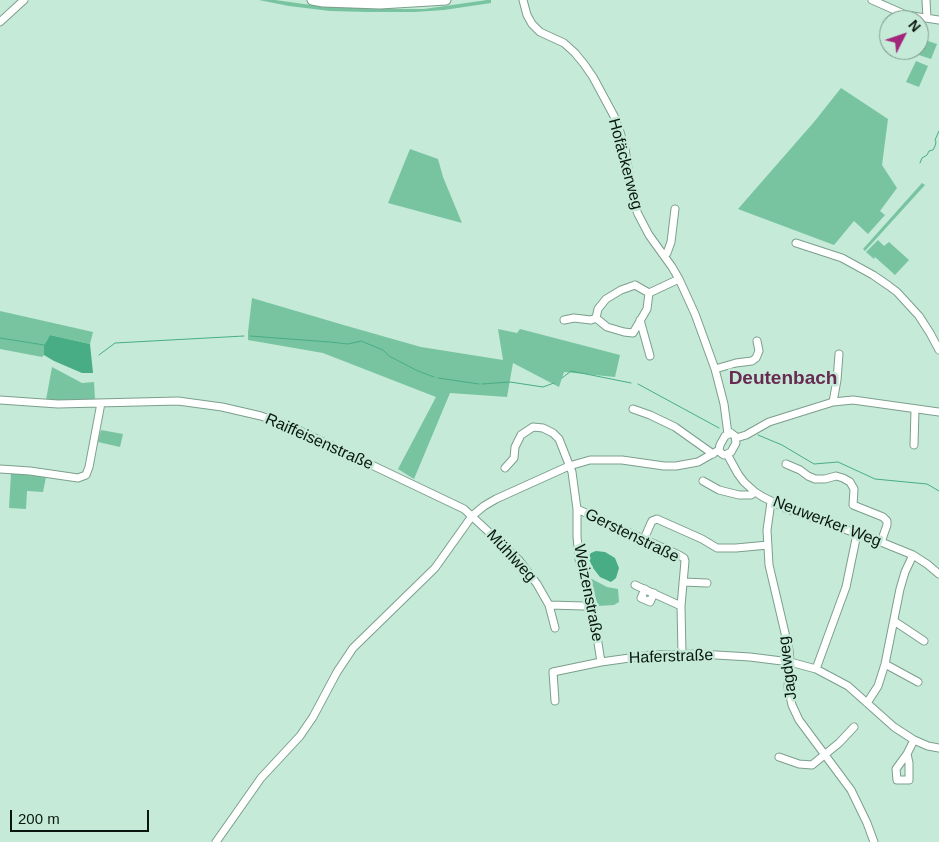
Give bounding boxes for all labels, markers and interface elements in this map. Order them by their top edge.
north arrow [879,10,929,60]
text: N [905,17,924,35]
street label: Hofäckerweg [604,116,646,212]
district label: Deutenbach [729,368,837,390]
street label: Raiffeisenstraße [262,410,376,474]
street label: Neuwerker Weg [770,493,884,551]
street label: Gerstenstraße [582,505,682,567]
street label: Mühlweg [482,526,540,586]
street label: Weizenstraße [569,543,607,643]
street label: Jagdweg [775,635,801,701]
street label: Haferstraße [628,646,714,668]
scale bar [12,800,151,832]
text: 200 m [18,810,60,827]

